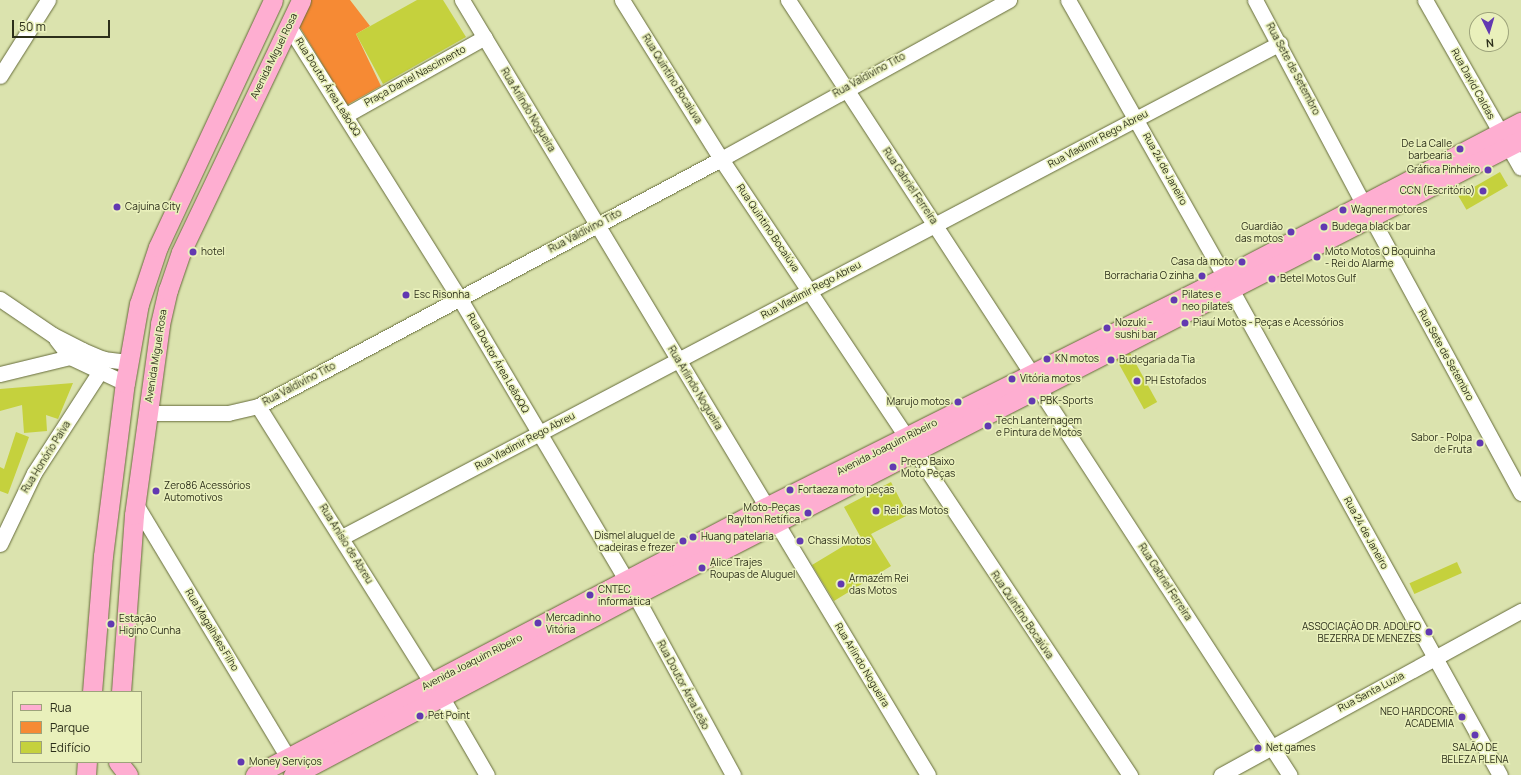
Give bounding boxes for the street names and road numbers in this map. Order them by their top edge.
street label: Avenida Miguel Rosa [248,11,300,101]
street label: Rua Sete de Setembro [1264,21,1322,117]
street label: Rua Quintino Bocaiuva [640,32,704,126]
street label: Rua Doutor Área LeãoQQ [293,36,363,138]
street label: Praça Daniel Nascimento [362,43,468,109]
street label: Rua David Caldas [1449,47,1497,121]
street label: Rua Valdivino Tito [831,50,907,100]
street label: Rua Arlindo Nogueira [498,66,558,154]
street label: Rua Vladimir Rego Abreu [1046,107,1150,171]
street label: Rua 24 de Janeiro [1140,131,1190,207]
street label: Rua Gabriel Ferreira [880,146,940,226]
street label: Rua Quintino Bocaiúva [734,182,802,274]
street label: Rua Valdivino Tito [547,207,623,255]
street label: Rua Vladimir Rego Abreu [759,258,863,322]
street label: Rua Sete de Setembro [1416,307,1476,403]
street label: Avenida Miguel Rosa [143,309,169,403]
street label: Rua Doutor Área LeãoQQ [464,311,532,415]
street label: Rua Arlindo Nogueira [665,344,725,432]
street label: Rua Valdivino Tito [261,360,337,408]
street label: Rua Vladimir Rego Abreu [473,409,577,473]
street label: Avenida Joaquim Ribeiro [835,416,939,478]
street label: Rua Honório Paiva [19,419,73,495]
street label: Rua 24 de Janeiro [1341,495,1391,571]
street label: Rua Anísio de Abreu [317,502,375,586]
street label: Rua Gabriel Ferreira [1136,541,1194,623]
street label: Rua Quintino Bocaiúva [988,569,1056,661]
street label: Rua Magalhães Filho [183,587,241,673]
street label: Rua Arlindo Nogueira [832,621,892,709]
street label: Avenida Joaquim Ribeiro [420,631,524,693]
street label: Rua Doutor Área Leão [654,638,712,732]
street label: Rua Santa Luzia [1336,670,1406,714]

